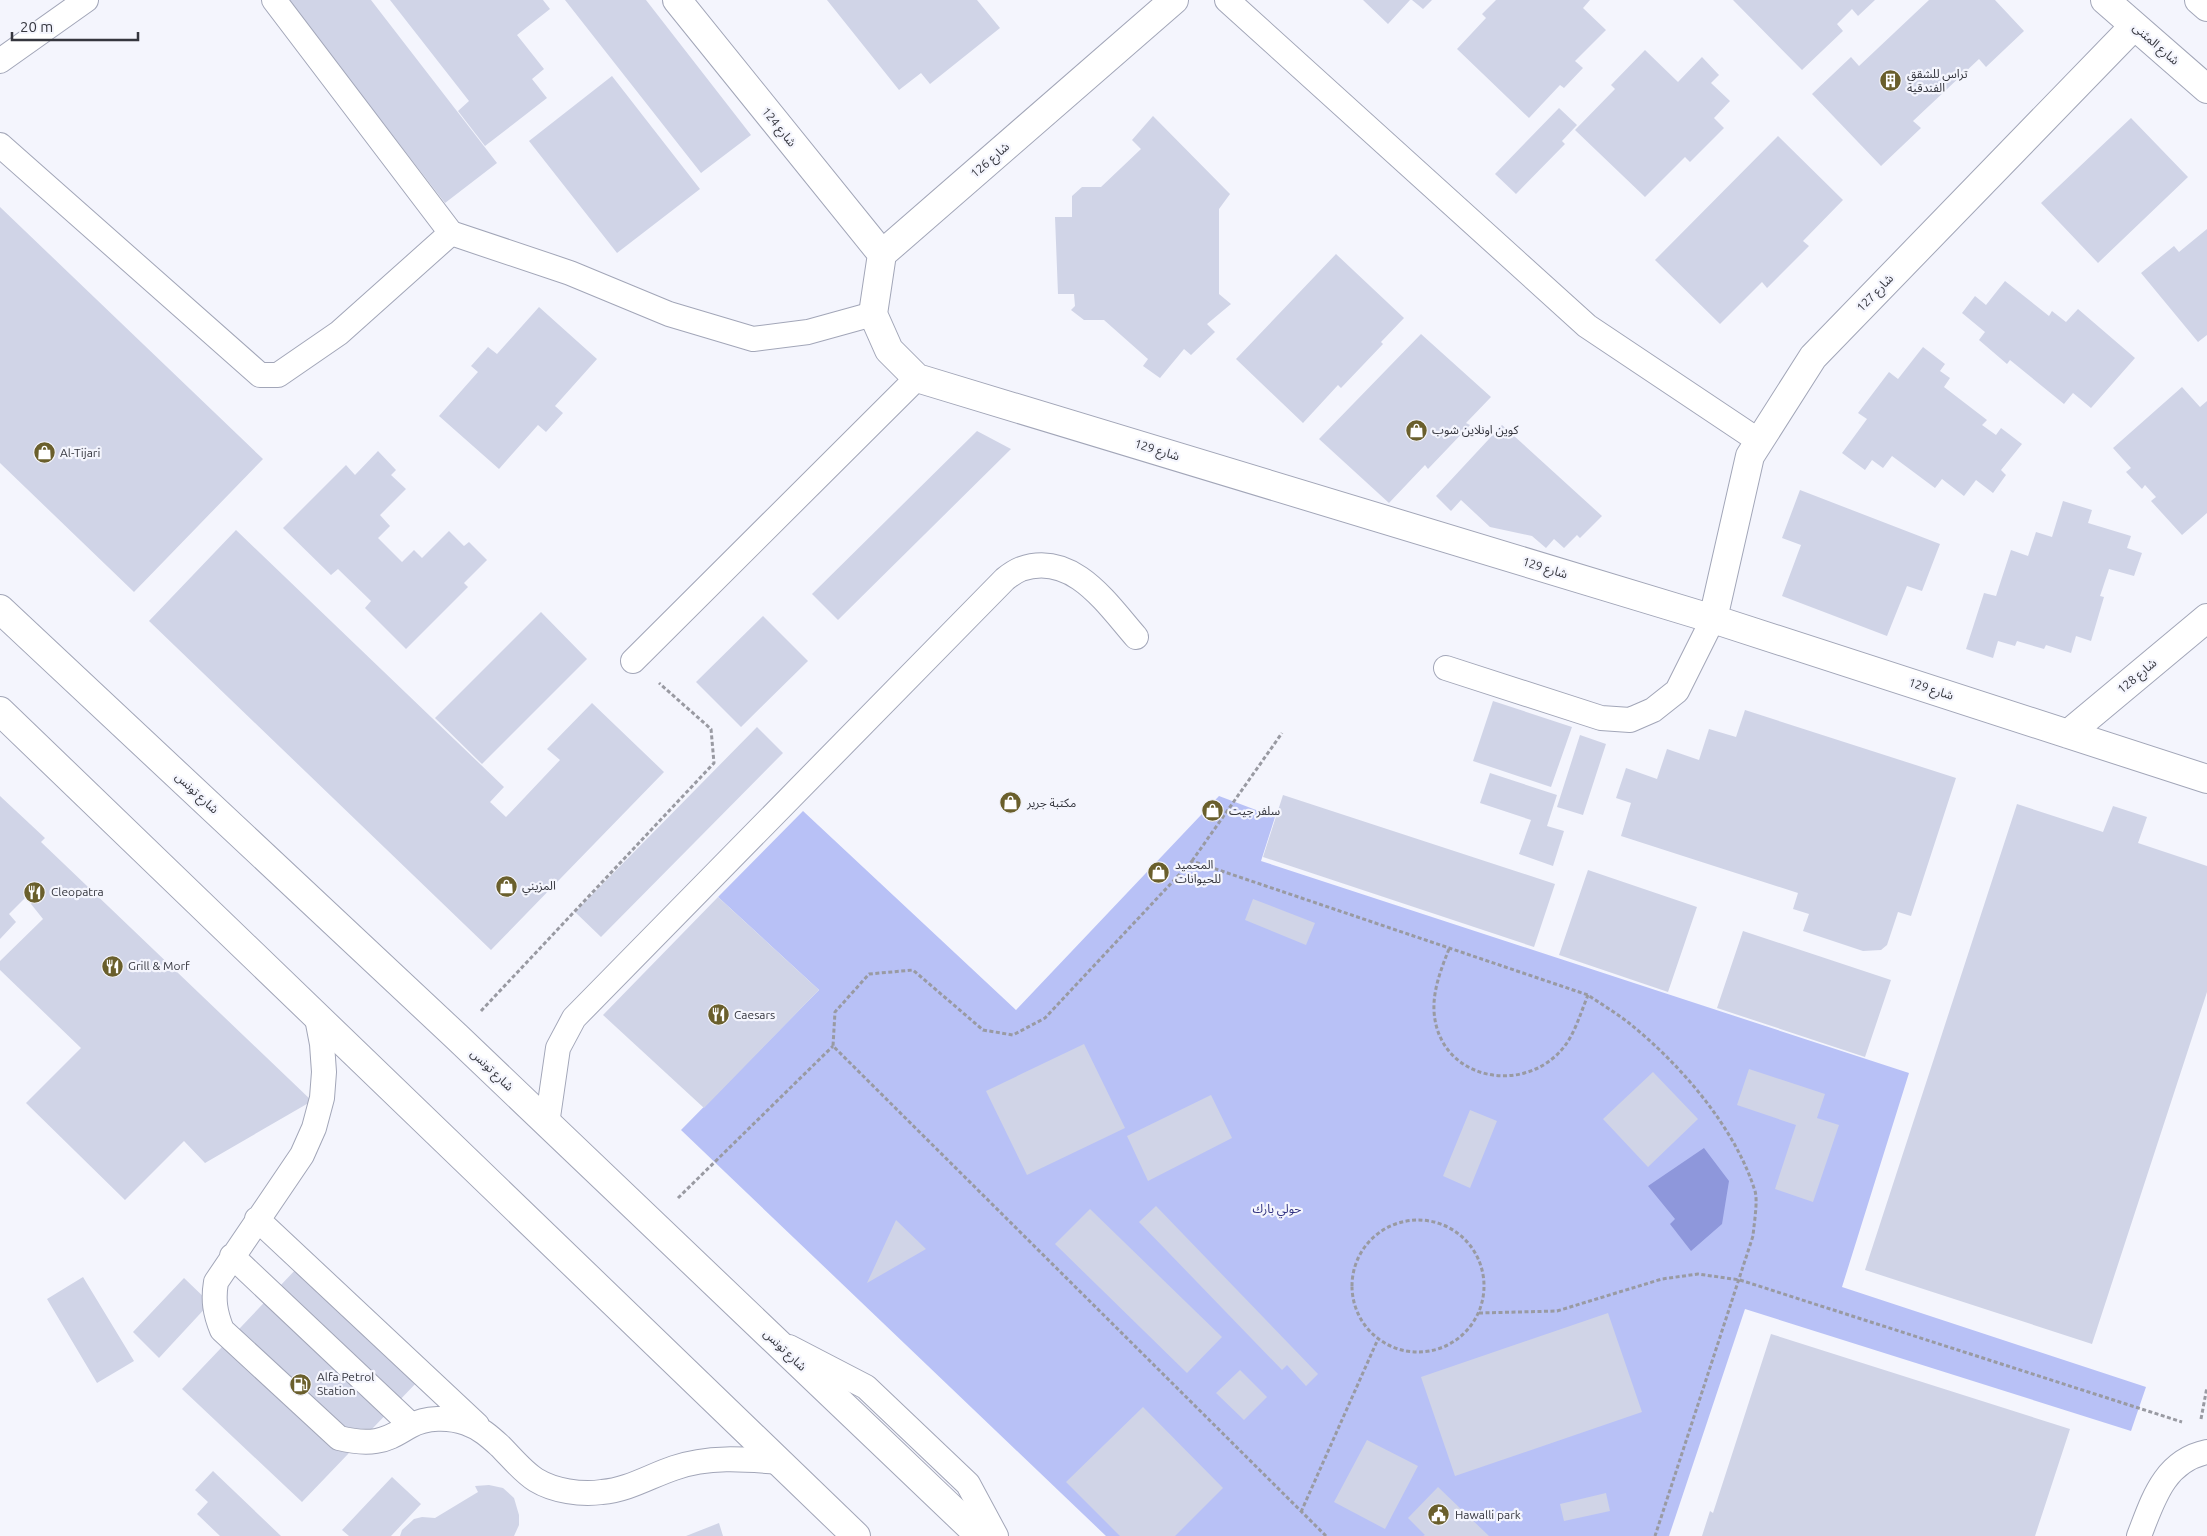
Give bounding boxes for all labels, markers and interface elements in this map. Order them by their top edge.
scale bar [12,10,139,42]
text: 20 m [20,18,53,35]
street label: شارع المثنى [2129,20,2182,69]
place label: تراس للشقق الفندقية [1907,67,1968,95]
building icon: تراس للشقق الفندقية [1879,69,1903,93]
street label: شارع 124 [757,105,799,151]
street label: شارع 126 [968,139,1013,182]
street label: شارع 127 [1854,271,1898,316]
shop icon: كوين اونلاين شوب [1404,418,1428,442]
place label: كوين اونلاين شوب [1432,423,1519,437]
street label: شارع 129 [1132,437,1181,465]
shop icon: Al-Tijari [32,441,56,465]
place label: Al-Tijari [60,446,100,459]
street label: شارع 129 [1520,555,1569,583]
street label: شارع 128 [2115,656,2161,698]
street label: شارع 129 [1906,675,1955,705]
street label: شارع تونس [171,770,221,818]
shop icon: مكتبة جرير [999,791,1023,815]
place label: مكتبة جرير [1026,796,1076,810]
shop icon: سلفر جيت [1201,799,1225,823]
place label: سلفر جيت [1229,804,1280,818]
place label: المحميد للحيوانات [1175,858,1221,886]
shop icon: المحميد للحيوانات [1147,860,1171,884]
shop icon: المزيني [494,874,518,898]
place label: المزيني [522,879,556,896]
restaurant icon: Cleopatra [23,880,47,904]
place label: Cleopatra [51,885,104,898]
restaurant icon: Grill & Morf [100,954,124,978]
place label: Grill & Morf [128,959,190,972]
restaurant icon: Caesars [706,1003,730,1027]
place label: Caesars [734,1008,775,1021]
street label: شارع تونس [466,1046,516,1095]
park label: حولي بارك [1253,1202,1301,1219]
street label: شارع تونس [759,1326,809,1375]
place label: Alfa Petrol Station [317,1370,374,1397]
fuel station icon: Alfa Petrol Station [289,1372,313,1396]
public building icon: Hawalli park [1427,1503,1451,1527]
place label: Hawalli park [1455,1508,1521,1521]

